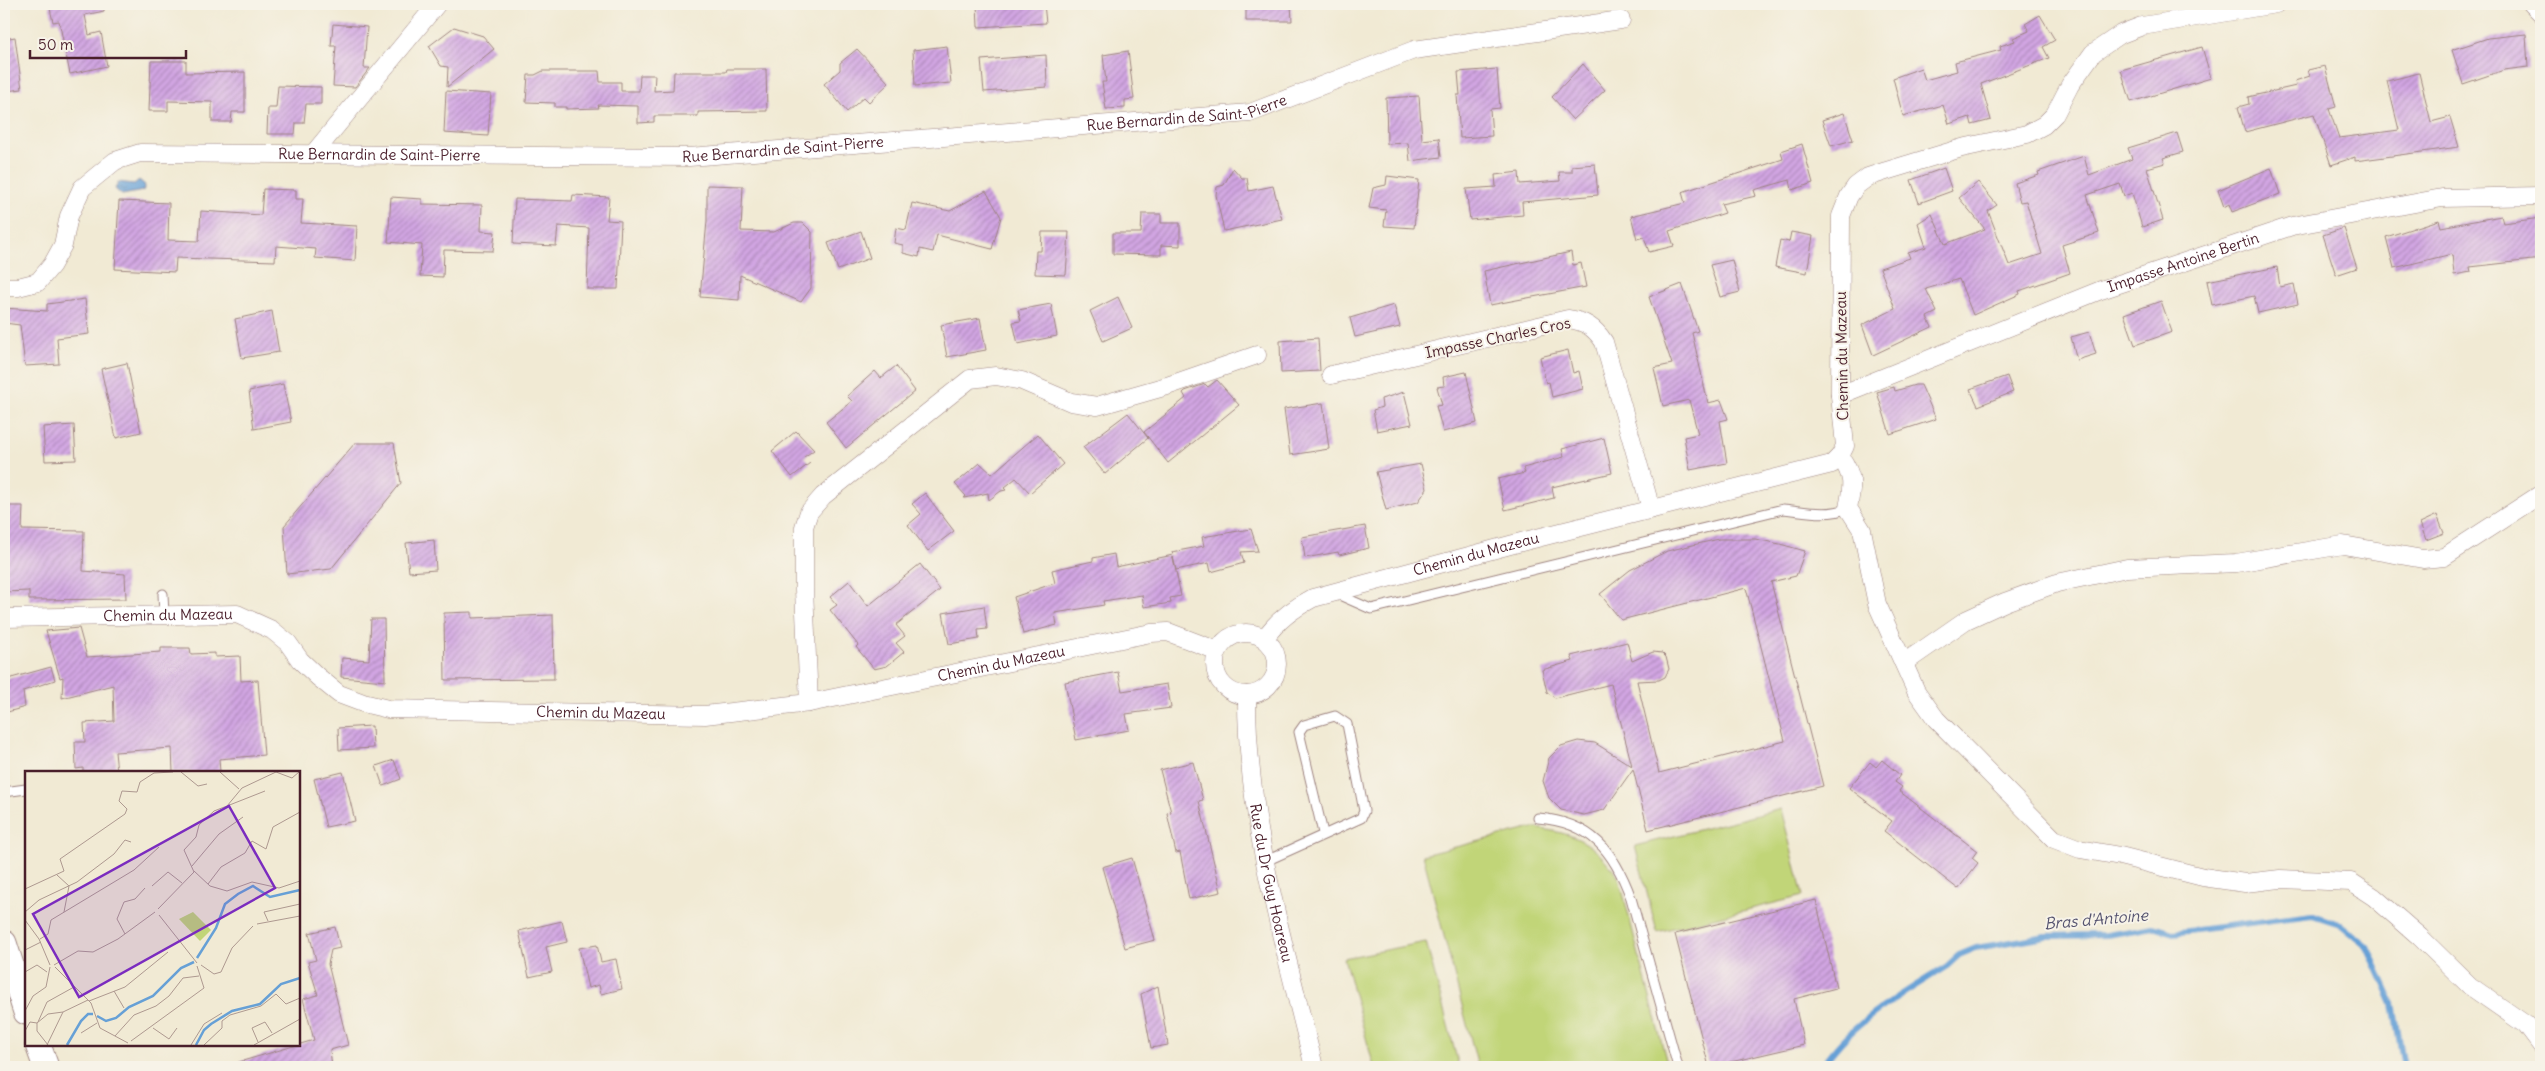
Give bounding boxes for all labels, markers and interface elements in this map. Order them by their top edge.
scale bar [30,28,186,60]
text: 50 m [38,35,73,54]
street label: Rue Bernardin de Saint-Pierre [1086,90,1289,135]
street label: Rue Bernardin de Saint-Pierre [682,132,884,166]
street label: Rue Bernardin de Saint-Pierre [278,144,480,164]
street label: Impasse Antoine Bertin [2105,228,2262,296]
street label: Chemin du Mazeau [1831,291,1852,421]
street label: Impasse Charles Cros [1423,313,1572,362]
street label: Chemin du Mazeau [1411,528,1541,580]
street label: Chemin du Mazeau [103,604,233,625]
street label: Chemin du Mazeau [936,641,1067,685]
street label: Chemin du Mazeau [536,702,666,723]
inset map [25,771,300,1046]
street label: Rue du Dr Guy Hoareau [1246,802,1298,964]
water label: Bras d'Antoine [2043,904,2150,934]

